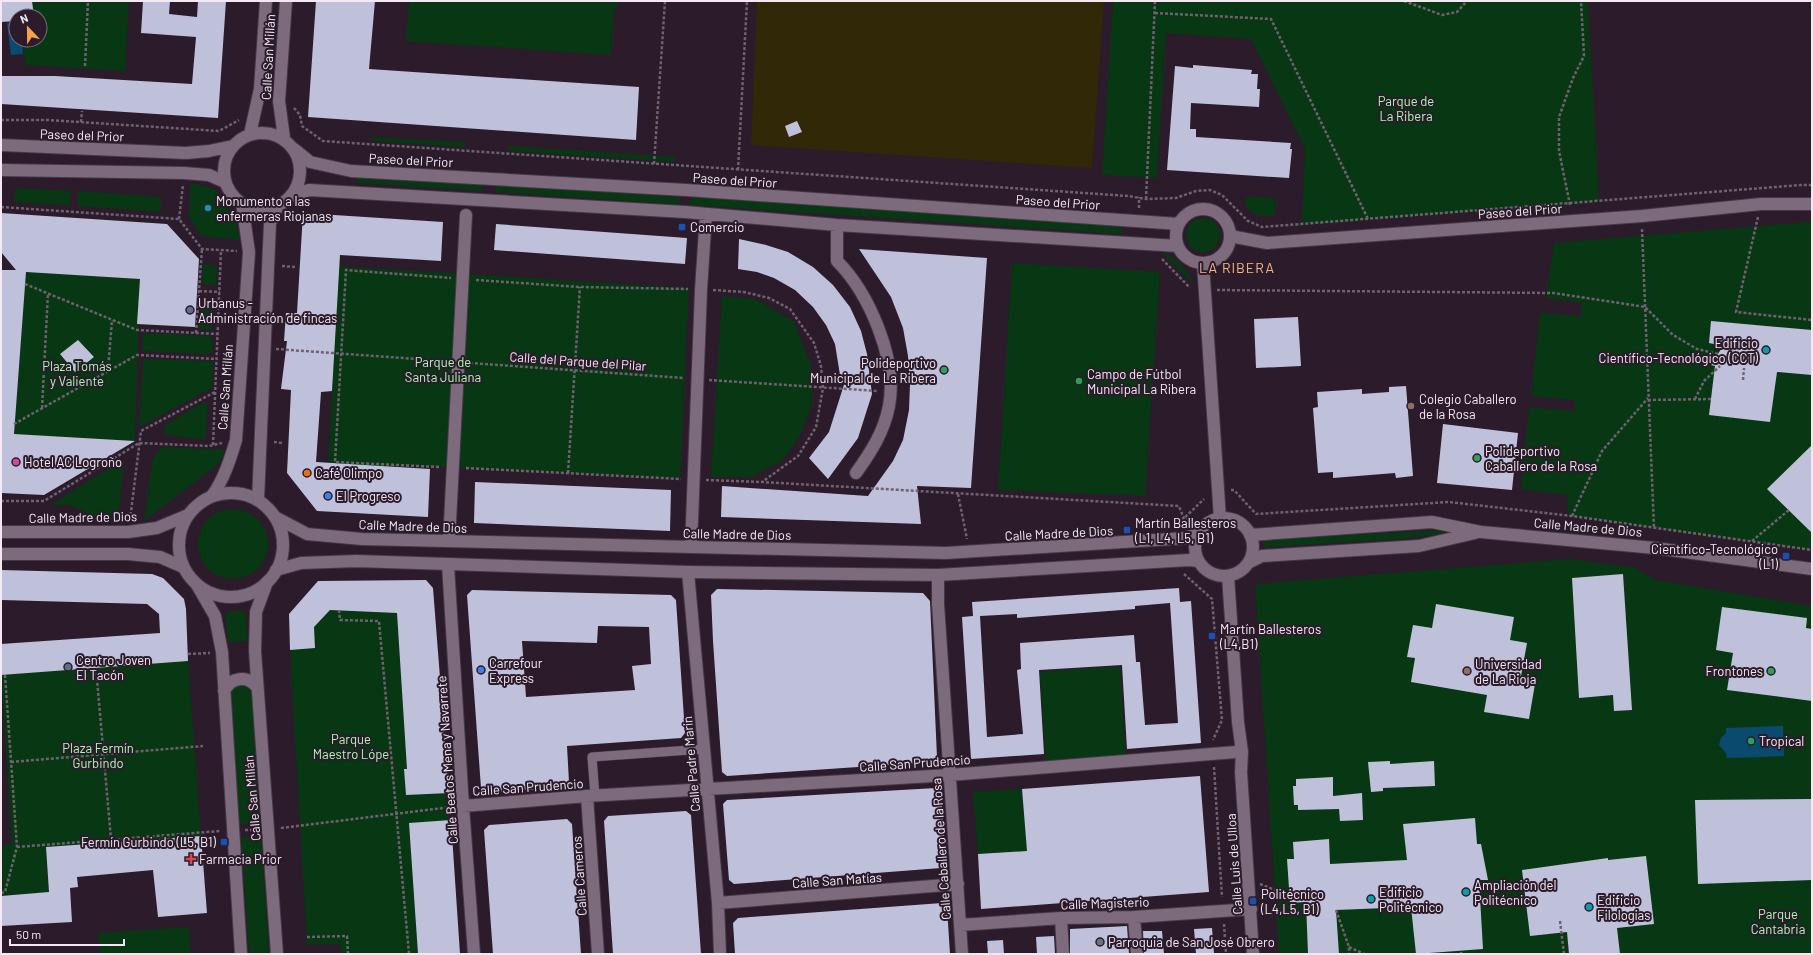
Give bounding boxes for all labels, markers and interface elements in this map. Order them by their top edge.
north arrow [8,8,48,48]
text: N [18,11,30,26]
street label: Calle San Millán [258,14,278,100]
park label: Parque de La Ribera [1378,93,1434,124]
street label: Paseo del Prior [40,126,125,144]
street label: Paseo del Prior [368,150,454,170]
street label: Paseo del Prior [692,169,778,191]
street label: Paseo del Prior [1015,191,1101,213]
place label: Monumento a las enfermeras Riojanas [216,193,332,224]
street label: Paseo del Prior [1477,200,1563,222]
marker: Monumento a las enfermeras Riojanas [203,203,213,213]
place label: Comercio [690,219,744,235]
marker: Comercio [677,222,687,232]
district label: LA RIBERA [1199,259,1275,276]
place label: Urbanus - Administración de fincas [198,295,337,326]
marker: Urbanus - Administración de fincas [185,305,195,315]
place label: Edificio Científico-Tecnológico (CCT) [1599,335,1759,366]
street label: Calle San Millán [214,344,236,430]
marker: Edificio Científico-Tecnológico (CCT) [1761,345,1771,355]
street label: Calle del Parque del Pilar [509,348,647,374]
park label: Parque de Santa Juliana [405,354,481,385]
place label: Polideportivo Municipal de La Ribera [810,355,936,386]
park label: Plaza Tomás y Valiente [42,358,112,389]
marker: Polideportivo Municipal de La Ribera [939,365,949,375]
place label: Campo de Fútbol Municipal La Ribera [1087,366,1196,397]
marker: Campo de Fútbol Municipal La Ribera [1074,376,1084,386]
place label: Colegio Caballero de la Rosa [1419,391,1517,422]
marker: Colegio Caballero de la Rosa [1406,401,1416,411]
place label: Polideportivo Caballero de la Rosa [1485,443,1597,474]
marker: Polideportivo Caballero de la Rosa [1472,453,1482,463]
place label: Hotel AC Logroño [24,454,122,470]
marker: Hotel AC Logroño [11,457,21,467]
place label: Café Olimpo [315,465,382,481]
marker: Café Olimpo [302,468,312,478]
place label: El Progreso [336,488,401,504]
marker: El Progreso [323,491,333,501]
street label: Calle Madre de Dios [29,508,137,526]
street label: Calle Madre de Dios [1533,514,1643,540]
place label: Martín Ballesteros (L1, L4, L5, B1) [1134,515,1236,546]
street label: Calle Madre de Dios [359,516,467,536]
street label: Calle Madre de Dios [1004,522,1114,544]
street label: Calle Madre de Dios [683,525,791,543]
marker: Martín Ballesteros (L1, L4, L5, B1) [1122,525,1132,535]
place label: Científico-Tecnológico (L1) [1651,541,1779,572]
marker: Científico-Tecnológico (L1) [1781,551,1791,561]
place label: Martín Ballesteros (L4,B1) [1219,621,1321,652]
marker: Martín Ballesteros (L4,B1) [1207,631,1217,641]
place label: Centro Joven El Tacón [76,652,151,683]
place label: Carrefour Express [489,655,543,686]
place label: Universidad de La Rioja [1475,656,1542,687]
marker: Centro Joven El Tacón [63,662,73,672]
place label: Frontones [1705,663,1763,679]
marker: Carrefour Express [476,665,486,675]
marker: Universidad de La Rioja [1462,666,1472,676]
marker: Frontones [1766,666,1776,676]
street label: Calle Beatos Mena y Navarrete [433,675,461,845]
street label: Calle Padre Marín [679,715,703,813]
park label: Parque Maestro Lópe [313,731,389,762]
place label: Tropical [1759,733,1804,749]
marker: Tropical [1746,736,1756,746]
park label: Plaza Fermín Gurbindo [62,740,134,771]
street label: Calle San Prudencio [859,751,971,775]
street label: Calle San Millán [240,754,264,842]
street label: Calle San Prudencio [472,775,584,799]
street label: Calle Caballero de la Rosa [928,778,954,920]
street label: Calle Luis de Ulloa [1222,813,1246,915]
place label: Fermín Gurbindo (L5, B1) [81,834,217,850]
street label: Calle Cameros [568,836,590,916]
marker: Fermín Gurbindo (L5, B1) [219,837,229,847]
place label: Farmacia Prior [199,851,282,867]
marker: Farmacia Prior [186,854,196,864]
street label: Calle San Matías [792,869,882,891]
place label: Ampliación del Politécnico [1474,877,1556,908]
place label: Edificio Politécnico [1379,884,1442,915]
place label: Politécnico (L4,L5, B1) [1260,886,1324,917]
marker: Ampliación del Politécnico [1461,887,1471,897]
place label: Edificio Filologías [1597,892,1650,923]
street label: Calle Magisterio [1060,893,1150,913]
marker: Edificio Politécnico [1366,894,1376,904]
marker: Politécnico (L4,L5, B1) [1248,896,1258,906]
marker: Edificio Filologías [1584,902,1594,912]
park label: Parque Cantabria [1751,906,1805,937]
scale bar [10,921,124,947]
text: 50 m [16,927,41,941]
place label: Parroquia de San José Obrero [1108,934,1275,950]
marker: Parroquia de San José Obrero [1095,937,1105,947]

